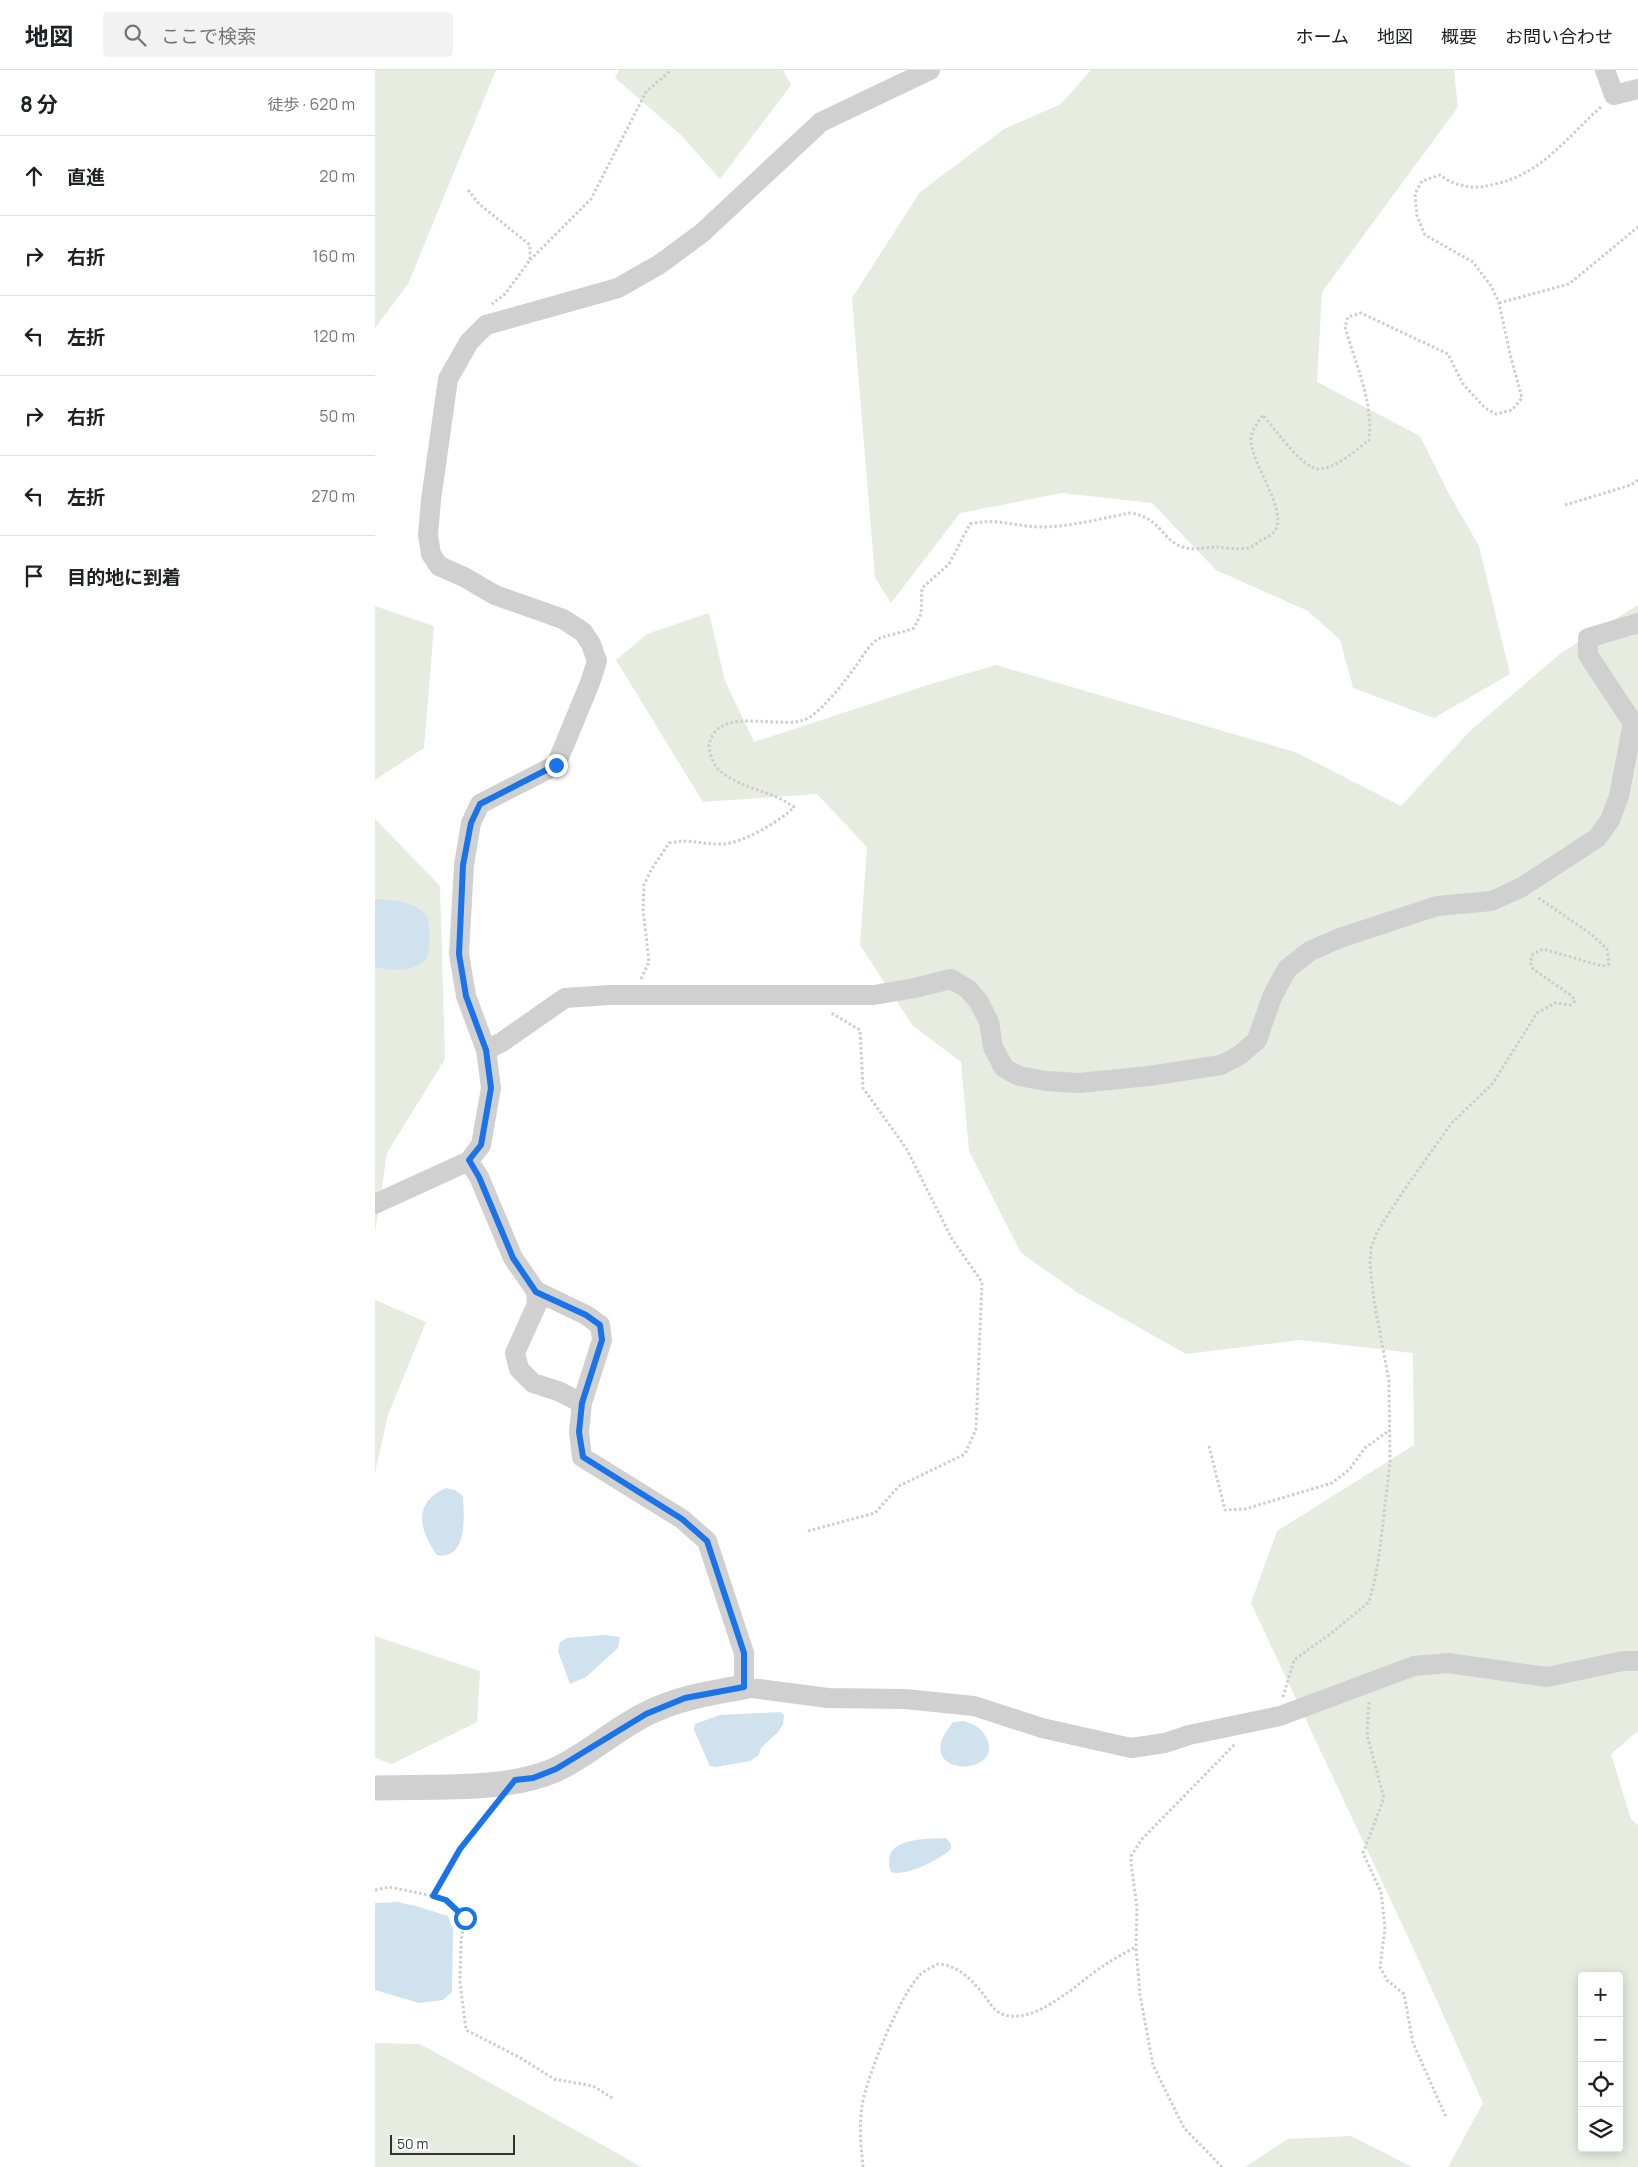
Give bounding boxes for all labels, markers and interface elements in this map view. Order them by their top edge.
search box [103,12,453,57]
text: 地図 [25,19,73,52]
icon: search [121,21,149,49]
text: ここで検索 [161,23,256,49]
text: ホーム [1296,24,1349,48]
text: 地図 [1377,24,1413,48]
text: 概要 [1441,24,1477,48]
text: お問い合わせ [1505,24,1613,48]
text: 8 分 [20,90,58,118]
text: 徒歩 · 620 m [267,93,355,115]
icon: ahead [20,162,48,190]
text: 直進 [67,164,105,190]
text: 20 m [319,165,355,187]
icon: right [20,242,48,270]
text: 右折 [67,244,105,270]
text: 160 m [312,245,355,267]
icon: left [20,322,48,350]
text: 左折 [67,324,105,350]
text: 120 m [313,325,355,347]
icon: right [20,402,48,430]
text: 右折 [67,404,105,430]
text: 50 m [319,405,355,427]
icon: left [20,482,48,510]
text: 左折 [67,484,105,510]
text: 270 m [311,485,355,507]
icon: arrive [20,562,48,590]
text: 目的地に到着 [67,564,181,590]
route end [545,754,568,777]
route start [454,1907,477,1930]
map controls [1578,1972,1623,2152]
button: + [1578,1972,1623,2017]
button: − [1578,2017,1623,2062]
button: locate [1578,2062,1623,2107]
button: layers [1578,2107,1623,2152]
scale bar [390,2132,515,2155]
text: 50 m [397,2134,428,2153]

